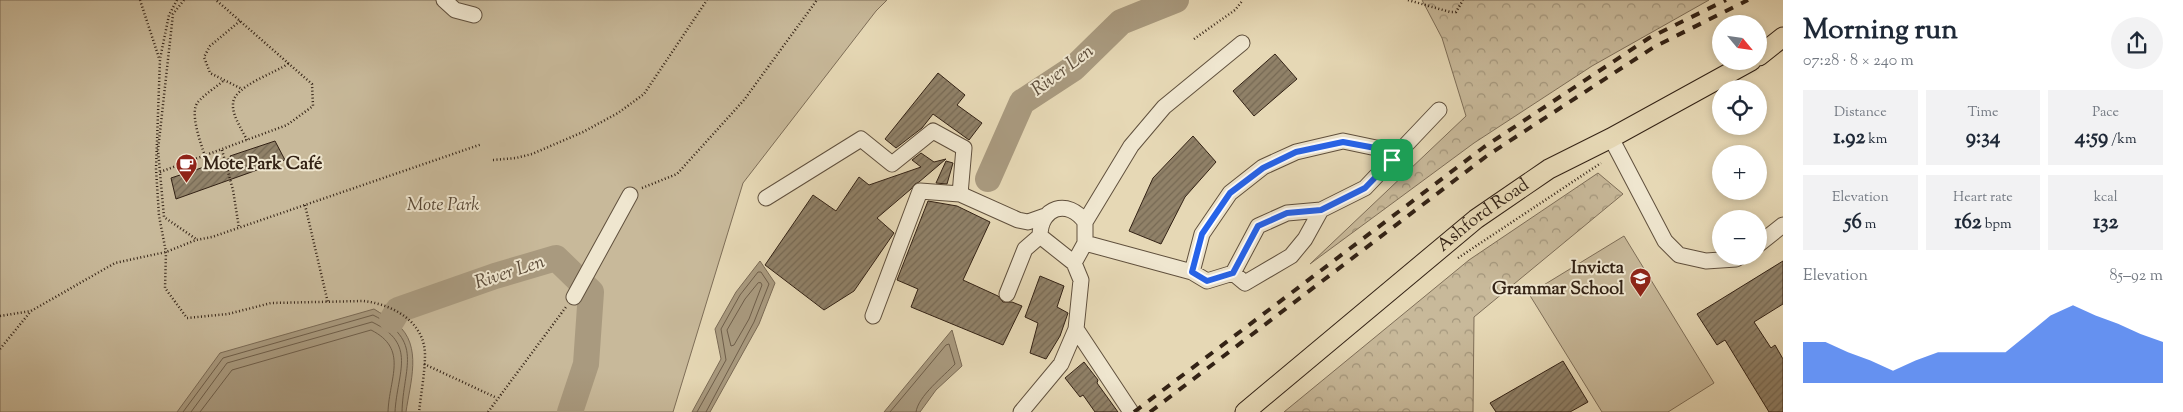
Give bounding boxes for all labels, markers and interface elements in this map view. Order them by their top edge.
text: Morning run [1803,11,1958,51]
north arrow [1712,15,1768,70]
map controls [1712,15,1767,265]
button: share [2111,17,2163,69]
water label: River Len [1026,39,1100,103]
text: 07:28 · 8 × 240 m [1803,50,1914,73]
button: locate [1712,80,1767,135]
text: Distance [1834,103,1887,123]
text: Time [1967,103,1999,123]
text: Pace [2092,103,2119,123]
text: 1.92 [1833,123,1865,153]
text: 9:34 [1966,123,2000,153]
text: 4:59 [2075,123,2108,153]
text: km [1865,130,1887,150]
text: /km [2108,130,2137,150]
pin [1371,139,1413,181]
button: + [1712,145,1767,200]
icon: arrive [1378,146,1406,174]
place label: Mote Park Café [203,152,323,178]
cafe icon: Mote Park Café [175,153,199,184]
street label: Ashford Road [1432,173,1535,259]
text: Elevation [1832,188,1889,208]
text: Heart rate [1953,188,2013,208]
text: kcal [2094,188,2118,208]
park label: Mote Park [407,193,479,219]
text: 56 [1844,208,1862,238]
text: 162 [1954,208,1982,238]
text: 132 [2093,208,2118,238]
button: − [1712,210,1767,265]
text: m [1862,215,1876,235]
text: bpm [1982,215,2012,235]
water label: River Len [472,249,548,297]
place label: Invicta Grammar School [1492,256,1625,303]
text: Elevation [1803,265,1868,288]
text: 85–92 m [2110,265,2163,288]
school or university icon: Invicta Grammar School [1628,267,1652,298]

